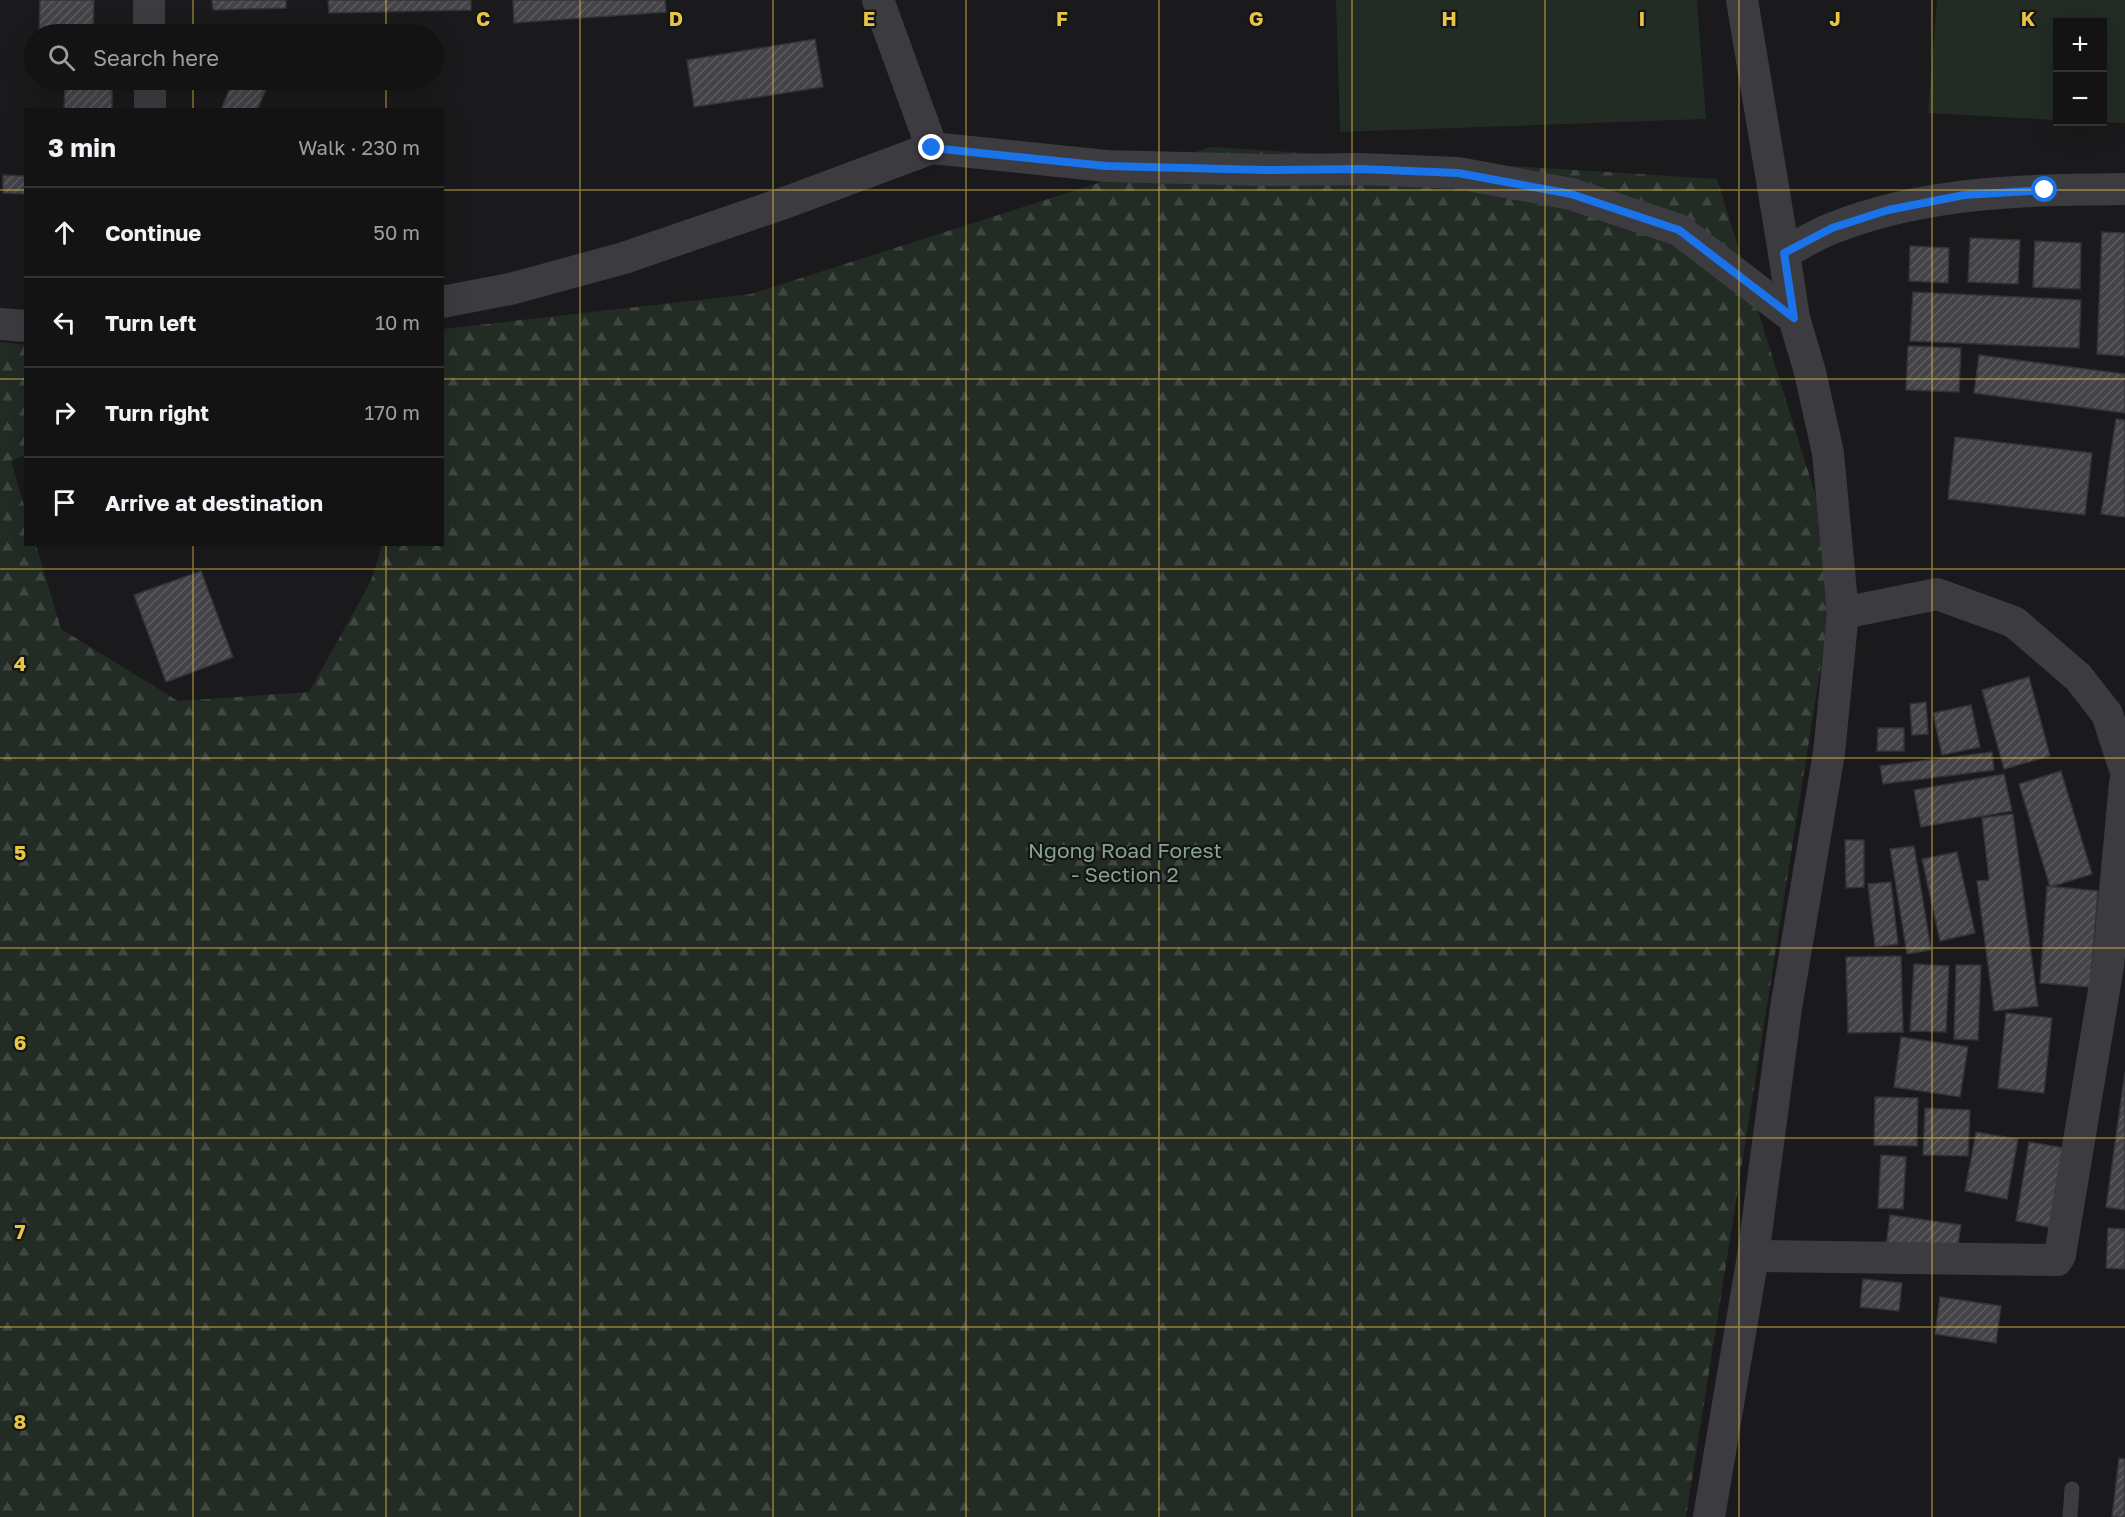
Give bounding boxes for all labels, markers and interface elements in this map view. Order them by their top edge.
text: C [476,6,490,30]
text: D [669,6,683,30]
text: E [863,6,875,30]
text: F [1056,6,1068,30]
text: G [1249,6,1263,30]
text: H [1441,6,1457,30]
text: I [1639,6,1645,30]
text: J [1829,6,1841,30]
text: K [2021,6,2036,30]
map controls [2053,18,2107,126]
button: + [2053,18,2107,72]
search box [24,24,444,90]
icon: search [45,41,78,74]
text: Search here [93,44,219,71]
button: − [2053,72,2107,126]
text: 3 min [48,132,116,163]
route end [918,134,944,160]
text: Walk · 230 m [298,135,420,159]
route start [2031,176,2057,202]
icon: ahead [48,216,81,249]
text: Continue [105,219,201,246]
text: 50 m [373,220,420,244]
icon: left [48,306,81,339]
text: Turn left [105,309,196,336]
text: 10 m [375,310,420,334]
icon: right [48,396,81,429]
text: Turn right [105,399,209,426]
text: 170 m [365,400,420,424]
icon: arrive [48,486,81,519]
text: Arrive at destination [105,489,323,516]
text: 4 [14,651,26,675]
park label: Ngong Road Forest - Section 2 [1028,837,1222,887]
text: 5 [14,840,26,864]
text: 6 [14,1030,26,1054]
text: 7 [15,1219,26,1243]
text: 8 [14,1409,26,1433]

